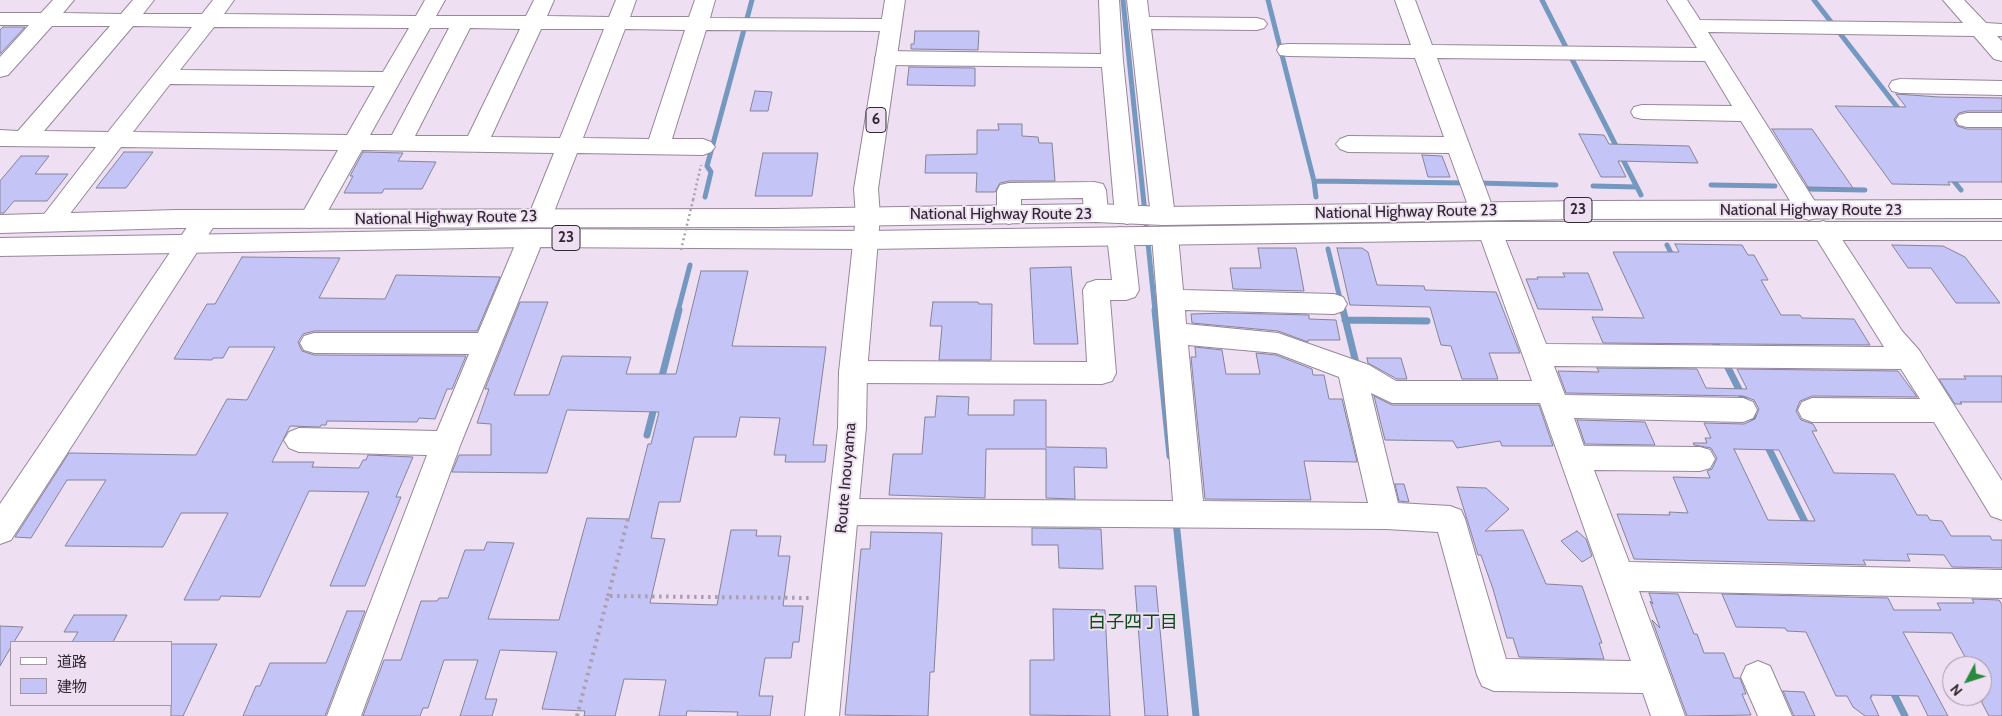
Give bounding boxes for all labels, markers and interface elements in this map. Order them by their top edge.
road number: 6 [866,108,886,132]
road number: 23 [1564,198,1592,222]
street label: National Highway Route 23 [1720,200,1902,220]
street label: National Highway Route 23 [1315,201,1497,223]
street label: National Highway Route 23 [910,204,1092,224]
street label: National Highway Route 23 [355,207,537,229]
road number: 23 [552,226,580,250]
street label: Route Inouyama [832,422,860,534]
district label: 白子四丁目 [1088,612,1178,634]
legend [10,641,172,706]
text: 道路 [57,653,87,671]
north arrow [1942,656,1992,706]
text: 建物 [57,678,87,696]
text: N [1946,680,1966,700]

